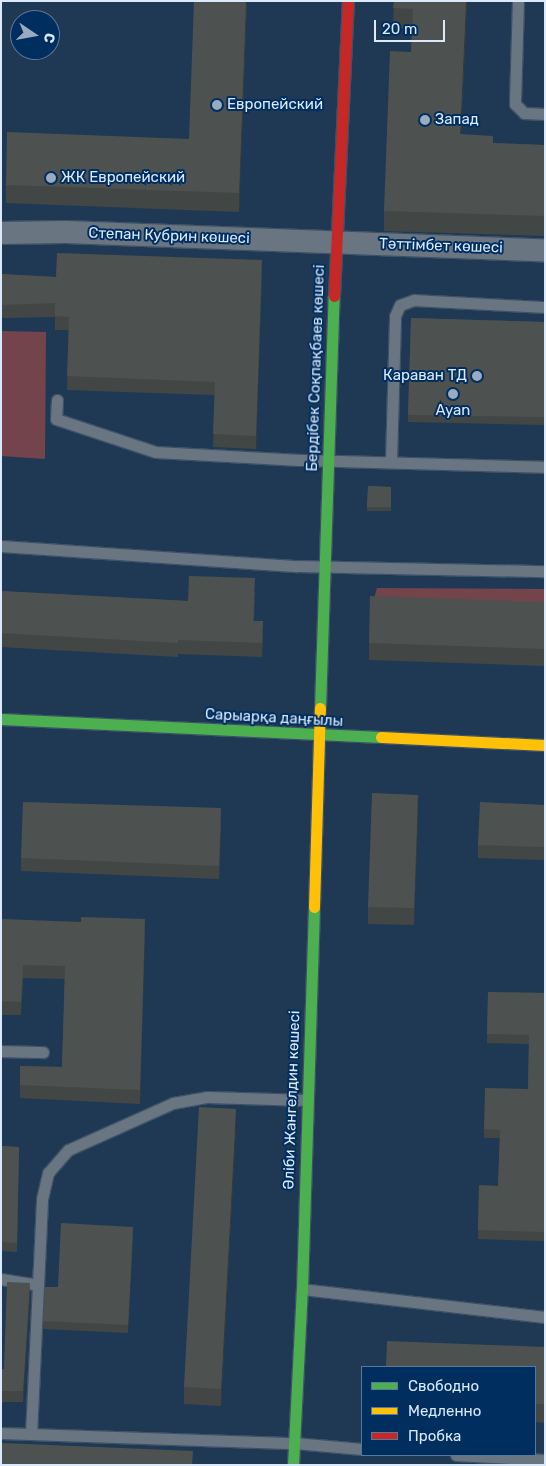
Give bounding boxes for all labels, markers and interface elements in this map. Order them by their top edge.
north arrow [10,10,60,60]
scale bar [376,10,447,42]
text: 20 m [382,20,417,38]
text: С [40,31,59,45]
place label: Европейский [227,96,323,114]
marker: Европейский [211,99,223,111]
place label: Запад [435,111,479,129]
marker: Запад [419,114,431,126]
place label: ЖК Европейский [61,169,185,187]
marker: ЖК Европейский [45,172,57,184]
street label: Степан Кубрин көшесі [88,224,250,248]
street label: Тәттімбет көшесі [379,235,503,257]
street label: Бердібек Соқпақбаев көшесі [303,264,329,472]
place label: Караван ТД [383,367,467,385]
marker: Караван ТД [471,370,483,382]
marker: Ayan [447,388,459,400]
place label: Ayan [436,402,470,420]
street label: Сарыарқа даңғылы [204,705,344,731]
street label: Әліби Жангелдин көшесі [280,1010,304,1190]
legend [361,1366,536,1456]
text: Свободно [408,1377,479,1395]
text: Медленно [408,1402,481,1420]
text: Пробка [408,1427,461,1445]

